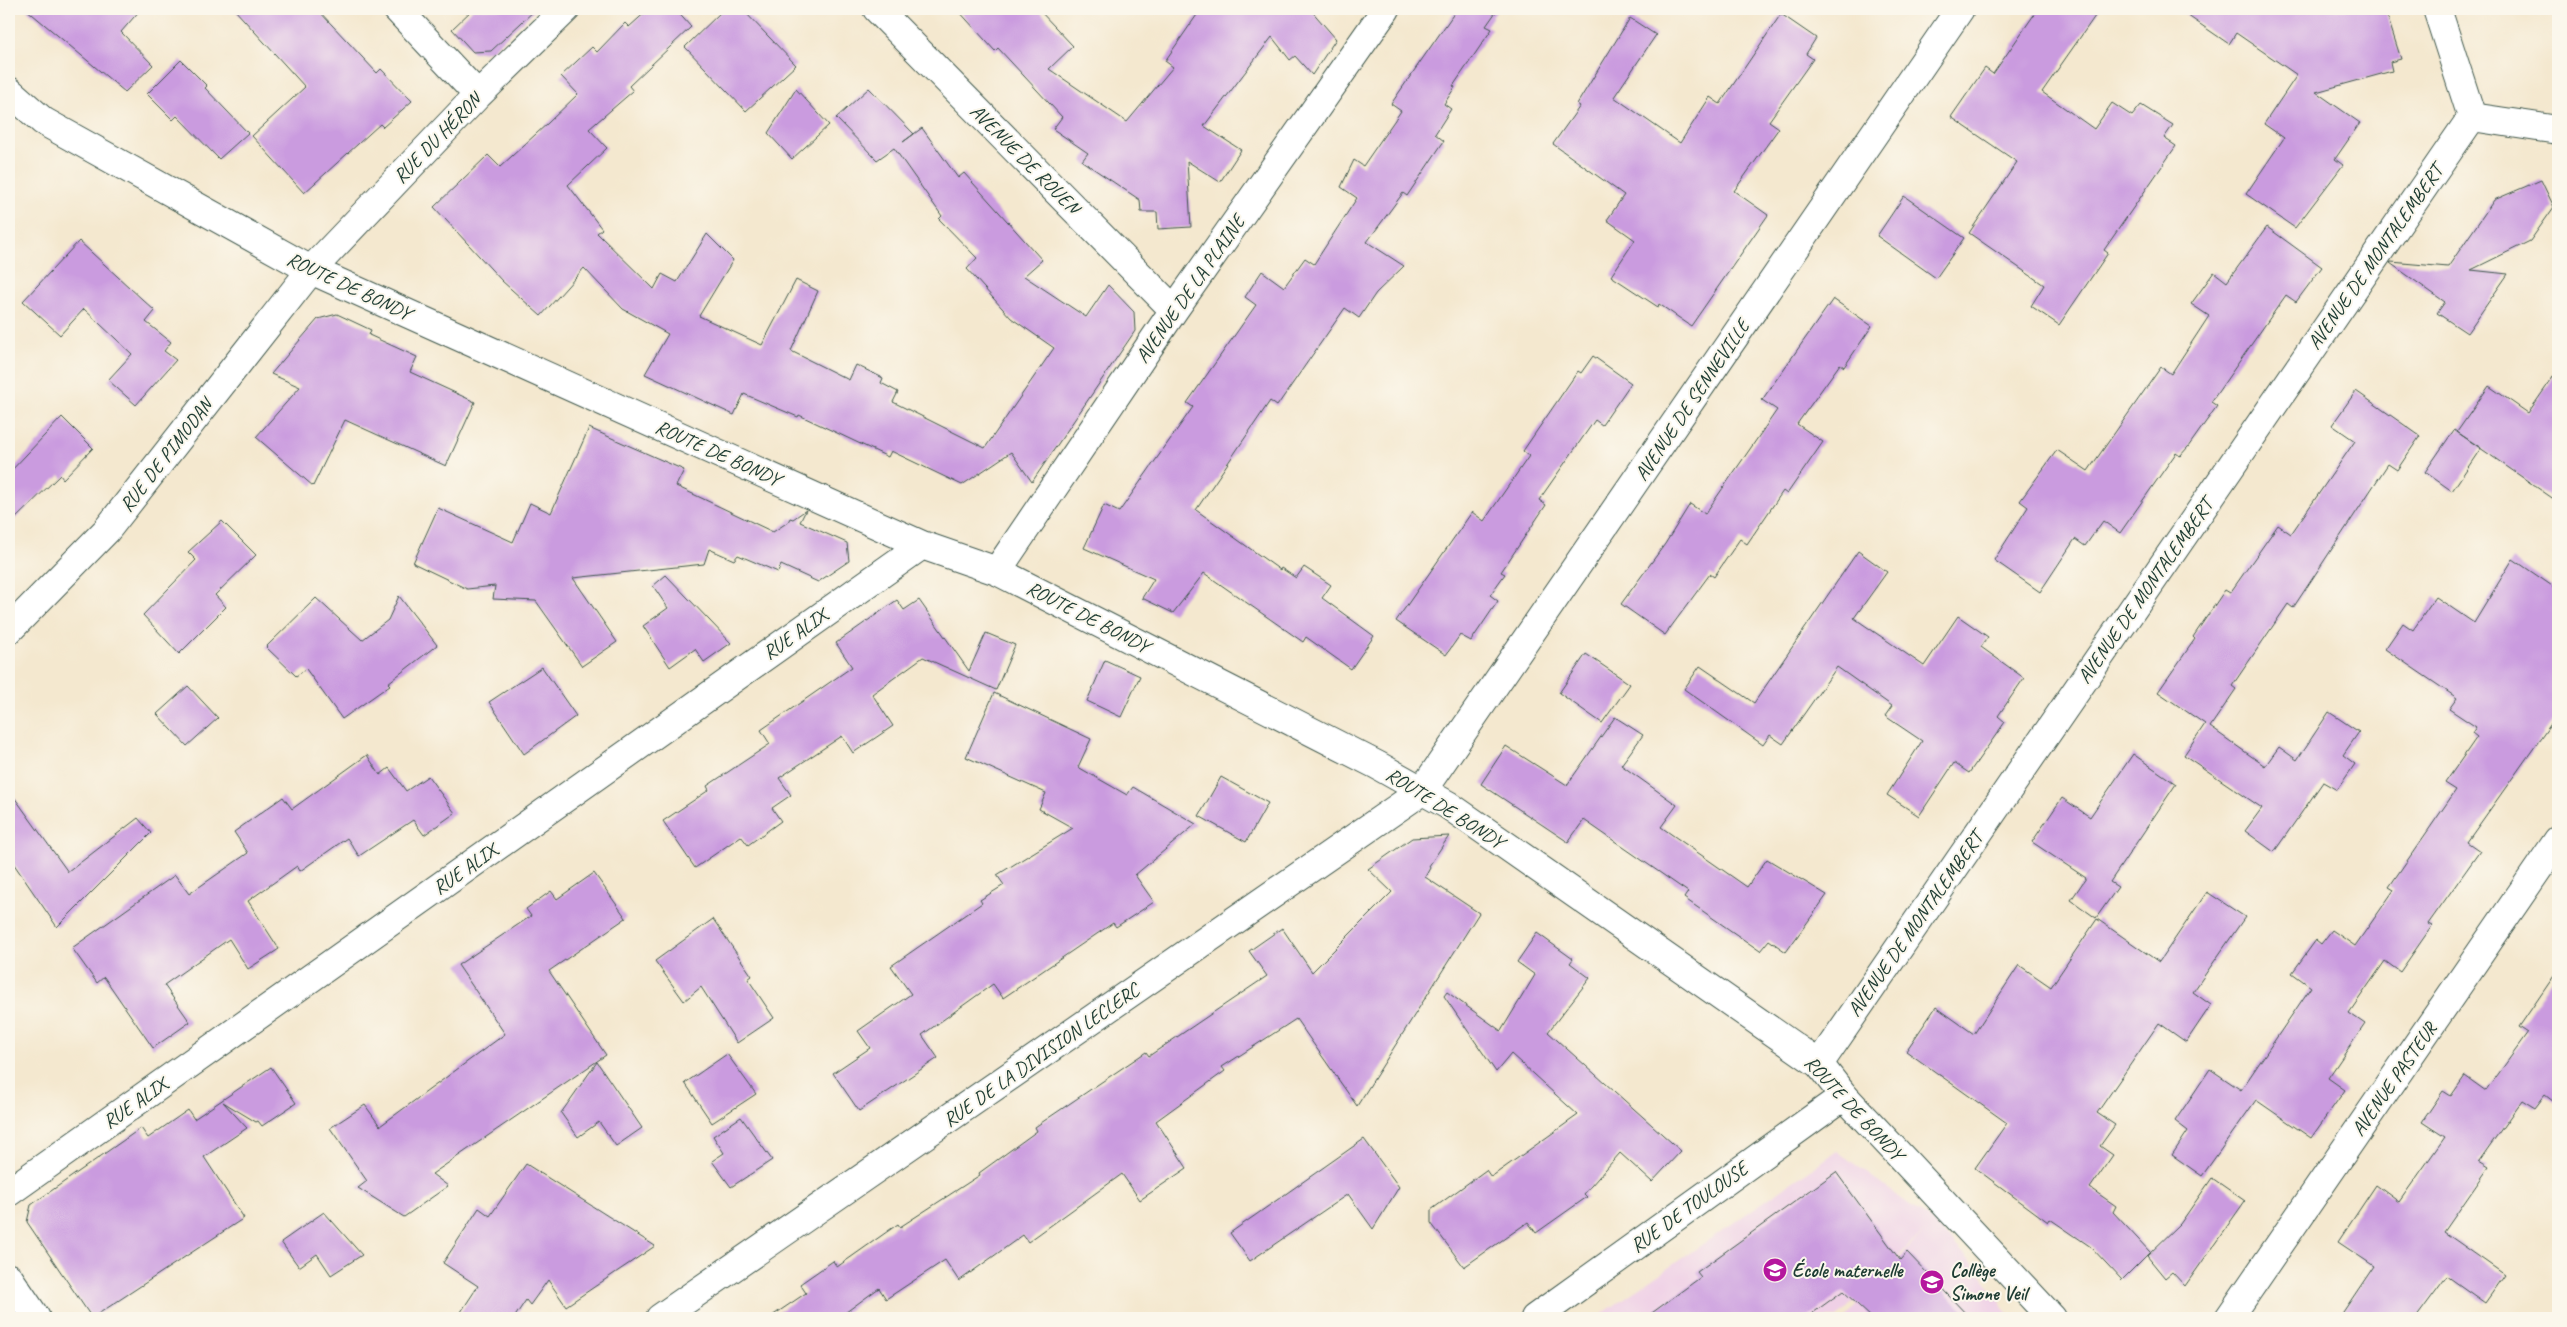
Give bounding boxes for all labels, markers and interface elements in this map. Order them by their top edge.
street label: RUE DU HÉRON [388,86,488,188]
street label: AVENUE DE ROUEN [965,99,1087,221]
street label: AVENUE DE MONTALEMBERT [2302,156,2451,354]
street label: AVENUE DE LA PLAINE [1130,208,1252,368]
street label: ROUTE DE BONDY [283,246,419,327]
street label: AVENUE DE SENNEVILLE [1629,312,1757,485]
street label: RUE DE PIMODAN [114,391,220,517]
street label: ROUTE DE BONDY [652,414,788,493]
street label: AVENUE DE MONTALEMBERT [2072,490,2221,688]
street label: ROUTE DE BONDY [1022,575,1157,660]
street label: RUE ALIX [758,601,835,665]
street label: ROUTE DE BONDY [1381,762,1512,856]
street label: AVENUE DE MONTALEMBERT [1842,823,1991,1021]
street label: RUE ALIX [428,836,505,900]
street label: RUE DE LA DIVISION LECLERC [938,976,1146,1132]
street label: AVENUE PASTEUR [2346,1016,2444,1141]
street label: ROUTE DE BONDY [1799,1050,1912,1169]
street label: RUE ALIX [98,1070,175,1134]
street label: RUE DE TOULOUSE [1625,1154,1755,1258]
school or university icon: École maternelle [1762,1257,1788,1283]
place label: École maternelle [1792,1258,1904,1283]
place label: Collège Simone Veil [1950,1258,2030,1306]
school or university icon: Collège Simone Veil [1919,1269,1945,1295]

